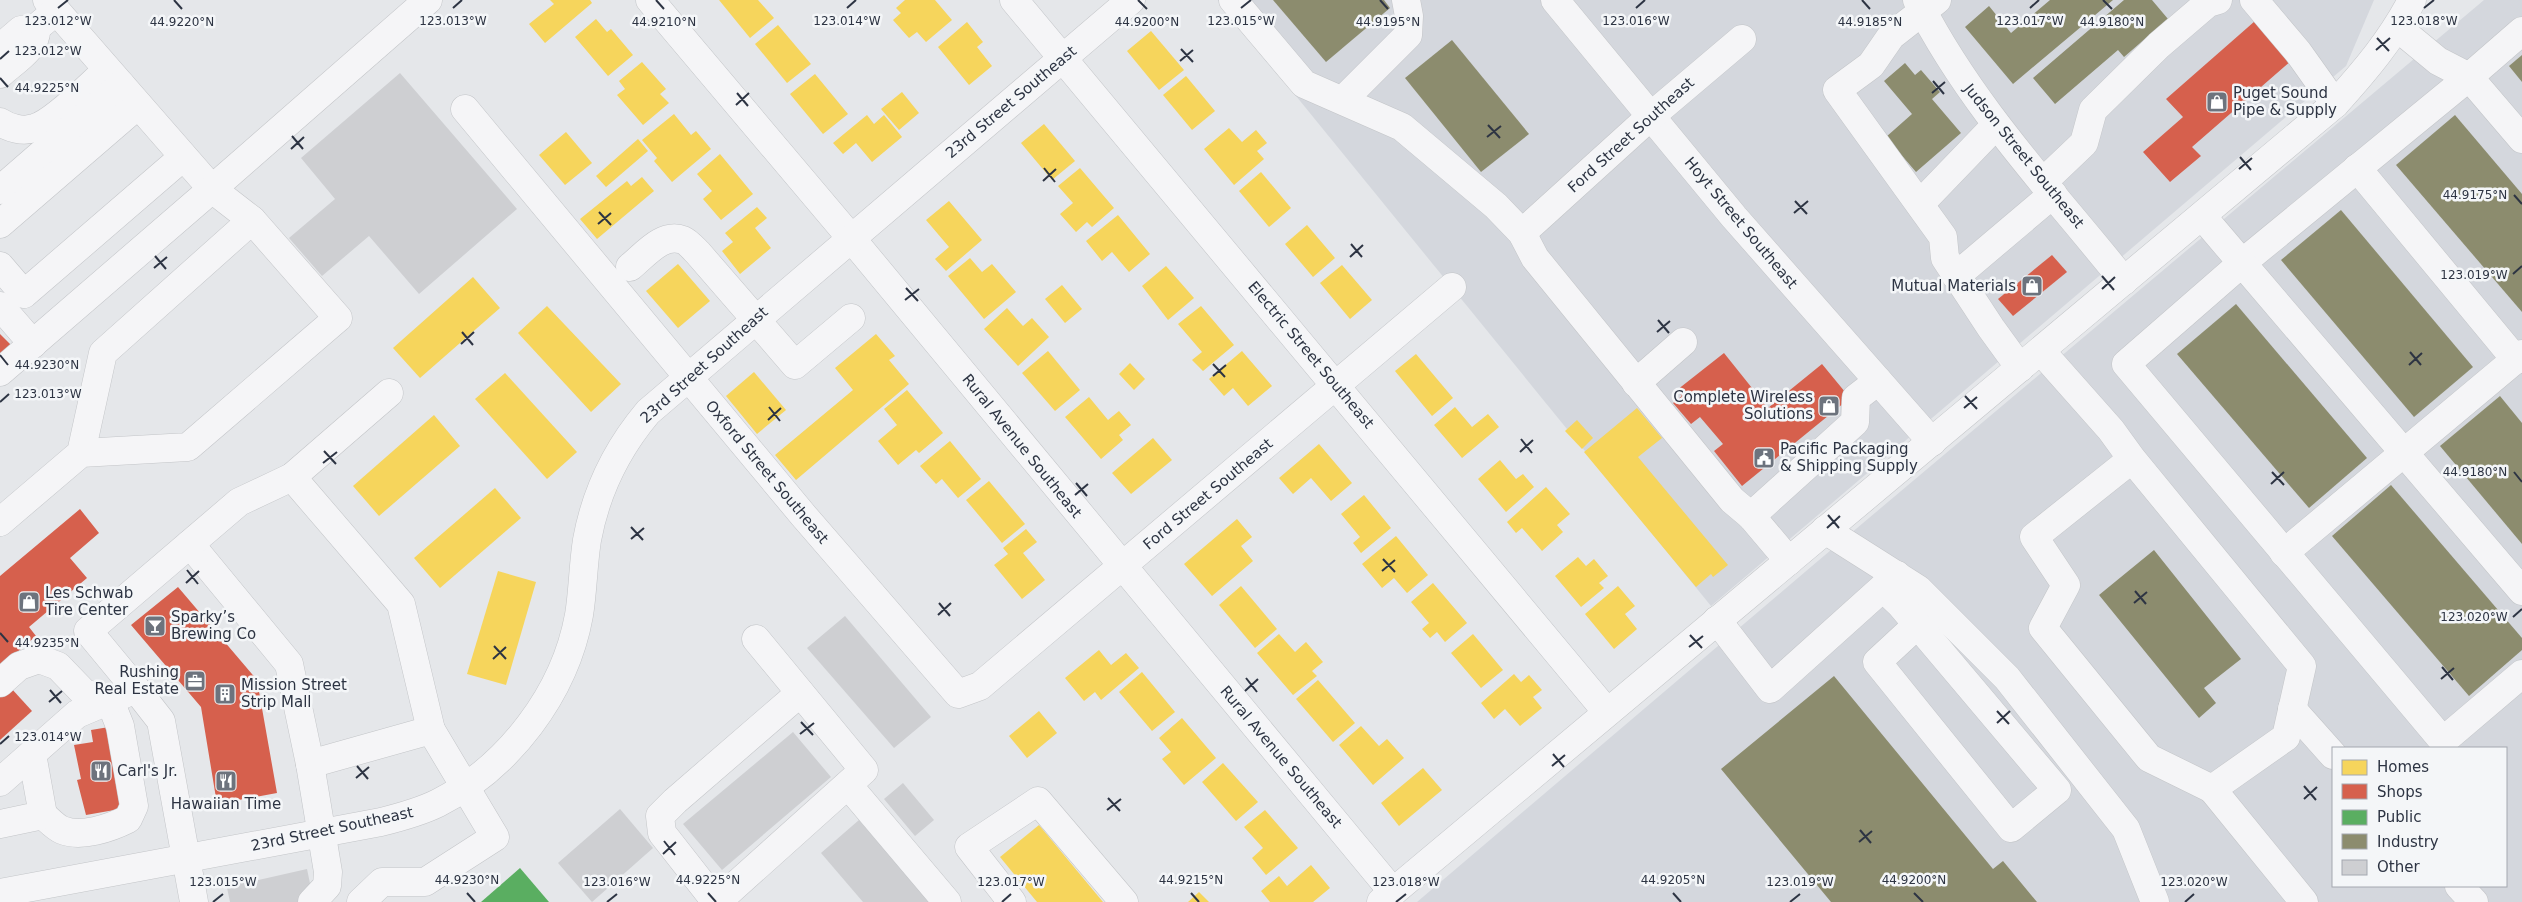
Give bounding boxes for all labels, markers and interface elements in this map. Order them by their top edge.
text: 123.012°W [24,14,92,28]
text: 123.013°W [419,14,487,28]
text: 123.014°W [813,14,881,28]
text: 123.015°W [1207,14,1275,28]
text: 123.016°W [1602,14,1670,28]
text: 123.017°W [1996,14,2064,28]
text: 123.018°W [2390,14,2458,28]
text: 44.9220°N [150,15,214,29]
text: 44.9210°N [632,15,696,29]
text: 44.9200°N [1115,15,1179,29]
text: 44.9195°N [1356,15,1420,29]
text: 44.9185°N [1838,15,1902,29]
text: 44.9180°N [2080,15,2144,29]
street label: 23rd Street Southeast [942,42,1080,162]
text: 123.012°W [14,44,82,58]
street label: Ford Street Southeast [1564,74,1698,196]
street label: Judson Street Southeast [1959,79,2088,232]
text: 44.9225°N [15,81,79,95]
place label: Puget Sound Pipe & Supply [2233,84,2337,119]
shop icon: Puget Sound Pipe & Supply [2205,90,2229,114]
street label: Hoyt Street Southeast [1681,154,1801,292]
text: 44.9175°N [2443,188,2507,202]
text: 123.019°W [2440,268,2508,282]
shop icon: Mutual Materials [2020,274,2044,298]
place label: Mutual Materials [1891,277,2016,295]
street label: Electric Street Southeast [1244,278,1378,432]
street label: 23rd Street Southeast [637,303,772,427]
text: 44.9230°N [15,358,79,372]
street label: Rural Avenue Southeast [958,370,1086,522]
text: 123.013°W [14,387,82,401]
place label: Complete Wireless Solutions [1673,388,1813,423]
shop icon: Complete Wireless Solutions [1817,394,1841,418]
street label: Oxford Street Southeast [702,397,832,547]
street label: Ford Street Southeast [1140,434,1277,553]
place label: Pacific Packaging & Shipping Supply [1780,440,1918,475]
public building icon: Pacific Packaging & Shipping Supply [1752,446,1776,470]
text: 44.9180°N [2443,465,2507,479]
place label: Les Schwab Tire Center [44,584,133,619]
shop icon: Les Schwab Tire Center [17,590,41,614]
place label: Sparky’s Brewing Co [171,608,256,643]
text: 123.020°W [2440,610,2508,624]
bar icon: Sparky’s Brewing Co [143,614,167,638]
text: 44.9235°N [15,636,79,650]
place label: Rushing Real Estate [94,663,179,698]
office icon: Rushing Real Estate [183,669,207,693]
place label: Mission Street Strip Mall [241,676,347,711]
building icon: Mission Street Strip Mall [213,682,237,706]
street label: Rural Avenue Southeast [1216,682,1346,832]
text: 123.014°W [14,730,82,744]
legend [2332,747,2507,887]
text: Homes [2377,758,2429,776]
restaurant icon: Carl's Jr. [89,759,113,783]
place label: Carl's Jr. [117,762,178,780]
restaurant icon: Hawaiian Time [214,769,238,793]
text: Shops [2377,783,2423,801]
place label: Hawaiian Time [171,795,281,813]
street label: 23rd Street Southeast [249,803,415,855]
text: Public [2377,808,2421,826]
text: Industry [2377,833,2439,851]
text: Other [2377,858,2420,876]
text: 44.9230°N [435,873,499,887]
text: 44.9225°N [676,873,740,887]
text: 44.9215°N [1159,873,1223,887]
text: 44.9205°N [1641,873,1705,887]
text: 44.9200°N [1882,873,1946,887]
text: 123.015°W [189,875,257,889]
text: 123.016°W [583,875,651,889]
text: 123.017°W [977,875,1045,889]
text: 123.018°W [1372,875,1440,889]
text: 123.019°W [1766,875,1834,889]
text: 123.020°W [2160,875,2228,889]

